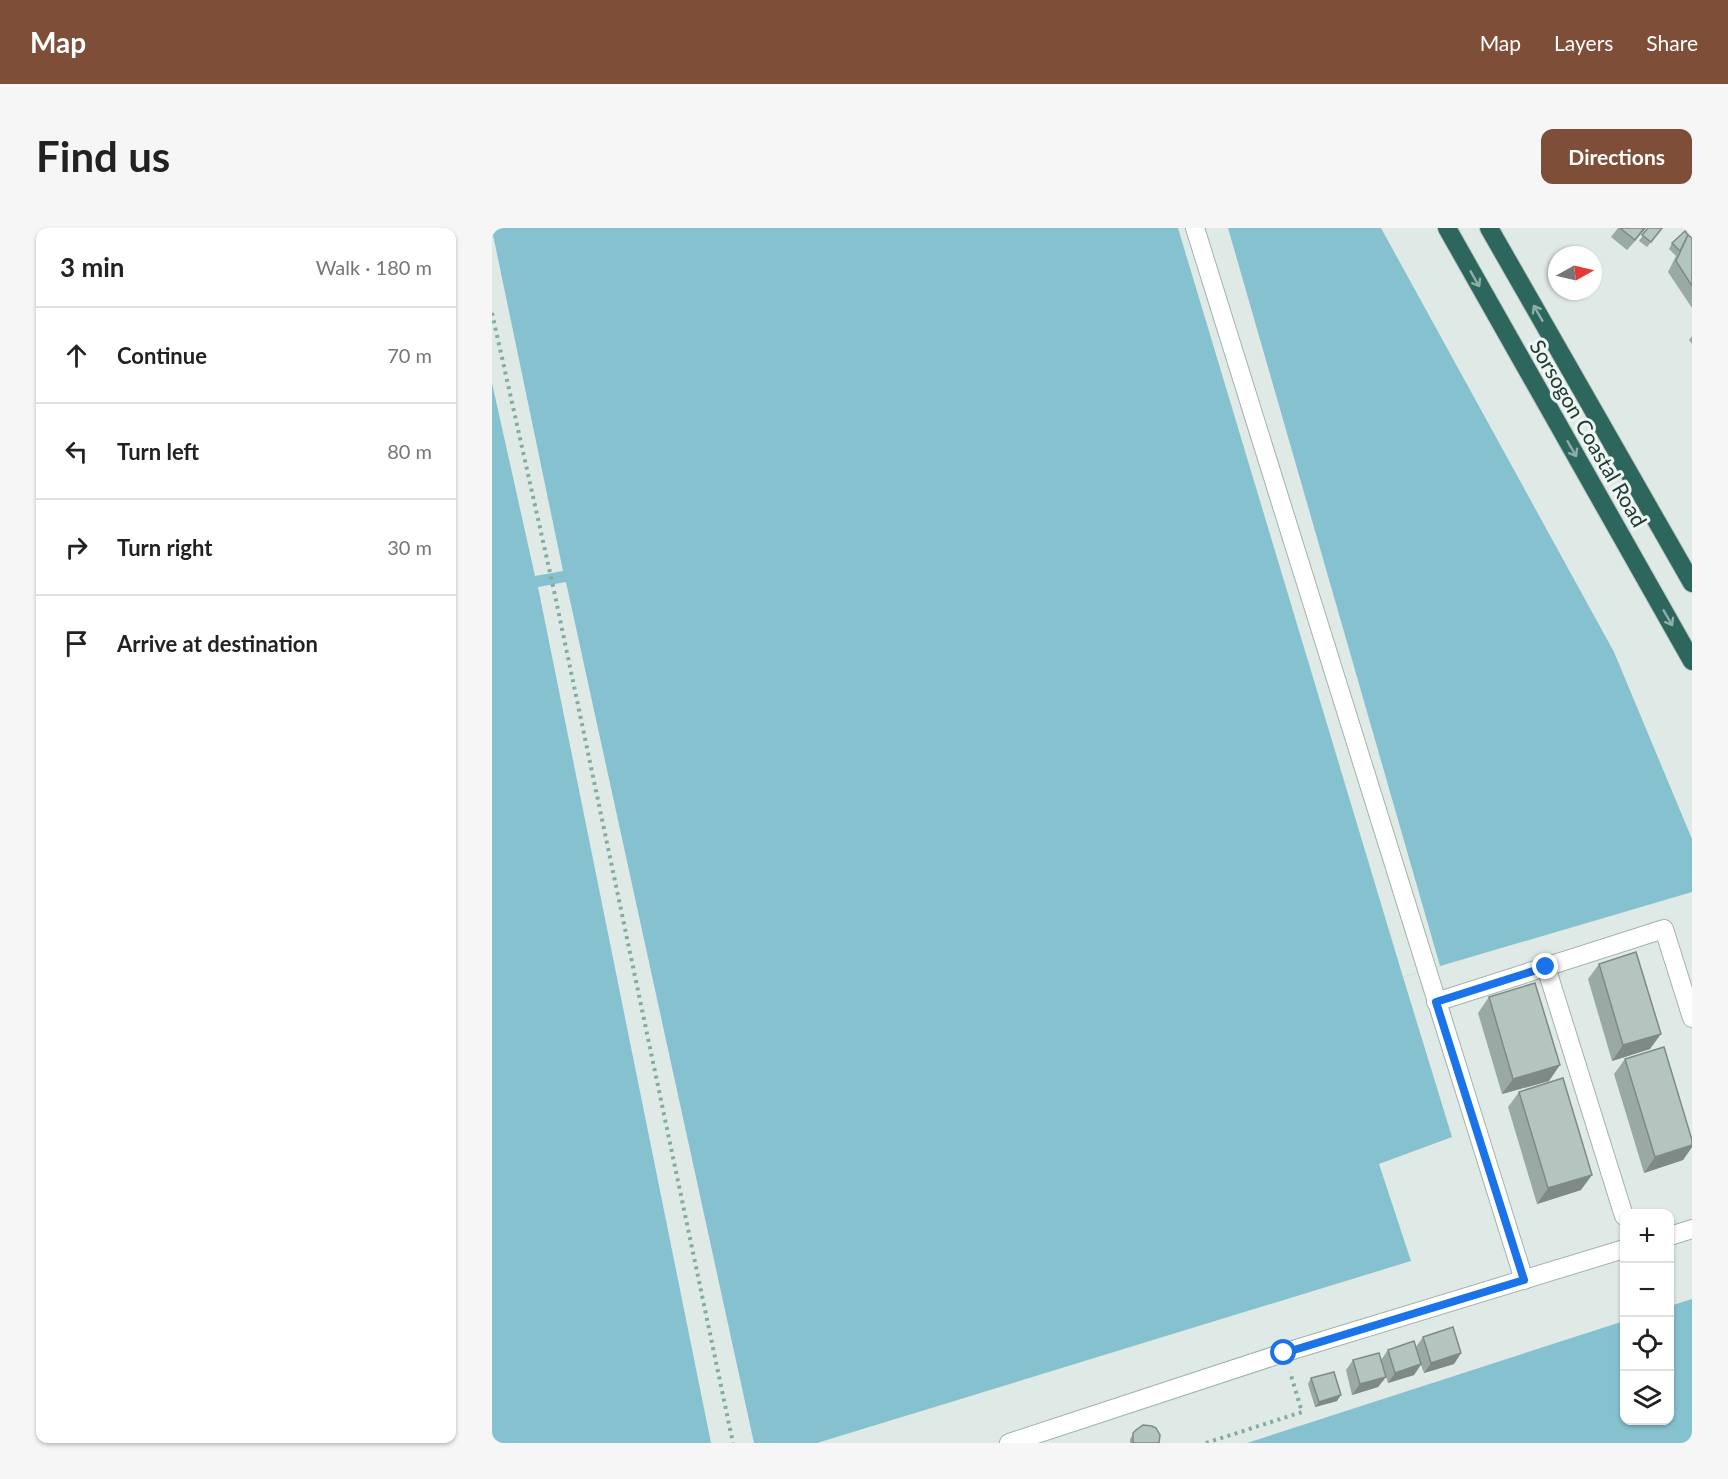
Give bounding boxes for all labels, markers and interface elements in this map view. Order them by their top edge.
text: Map [30,25,86,59]
text: Map [1480,30,1521,55]
text: Layers [1554,30,1613,55]
text: Share [1646,30,1698,55]
button: Directions [1541,129,1692,184]
text: Find us [36,131,170,181]
north arrow [1548,246,1602,300]
text: 3 min [60,251,124,283]
text: Walk · 180 m [316,255,432,279]
one-way arrow [1470,270,1482,287]
one-way arrow [1532,305,1544,322]
street label: Sorsogon Coastal Road [1525,335,1653,531]
icon: ahead [60,339,93,372]
text: Continue [117,342,207,369]
text: 70 m [387,343,432,367]
icon: left [60,435,93,468]
text: Turn left [117,438,199,465]
text: 80 m [387,439,432,463]
one-way arrow [1566,440,1578,457]
icon: right [60,531,93,564]
text: Turn right [117,534,212,561]
text: 30 m [387,535,432,559]
one-way arrow [1662,609,1674,626]
icon: arrive [60,627,93,660]
text: Arrive at destination [117,630,318,657]
route end [1532,953,1558,979]
map controls [1620,1209,1674,1425]
button: + [1620,1209,1674,1263]
button: − [1620,1263,1674,1317]
button: locate [1620,1317,1674,1371]
route start [1270,1339,1296,1365]
button: layers [1620,1371,1674,1425]

